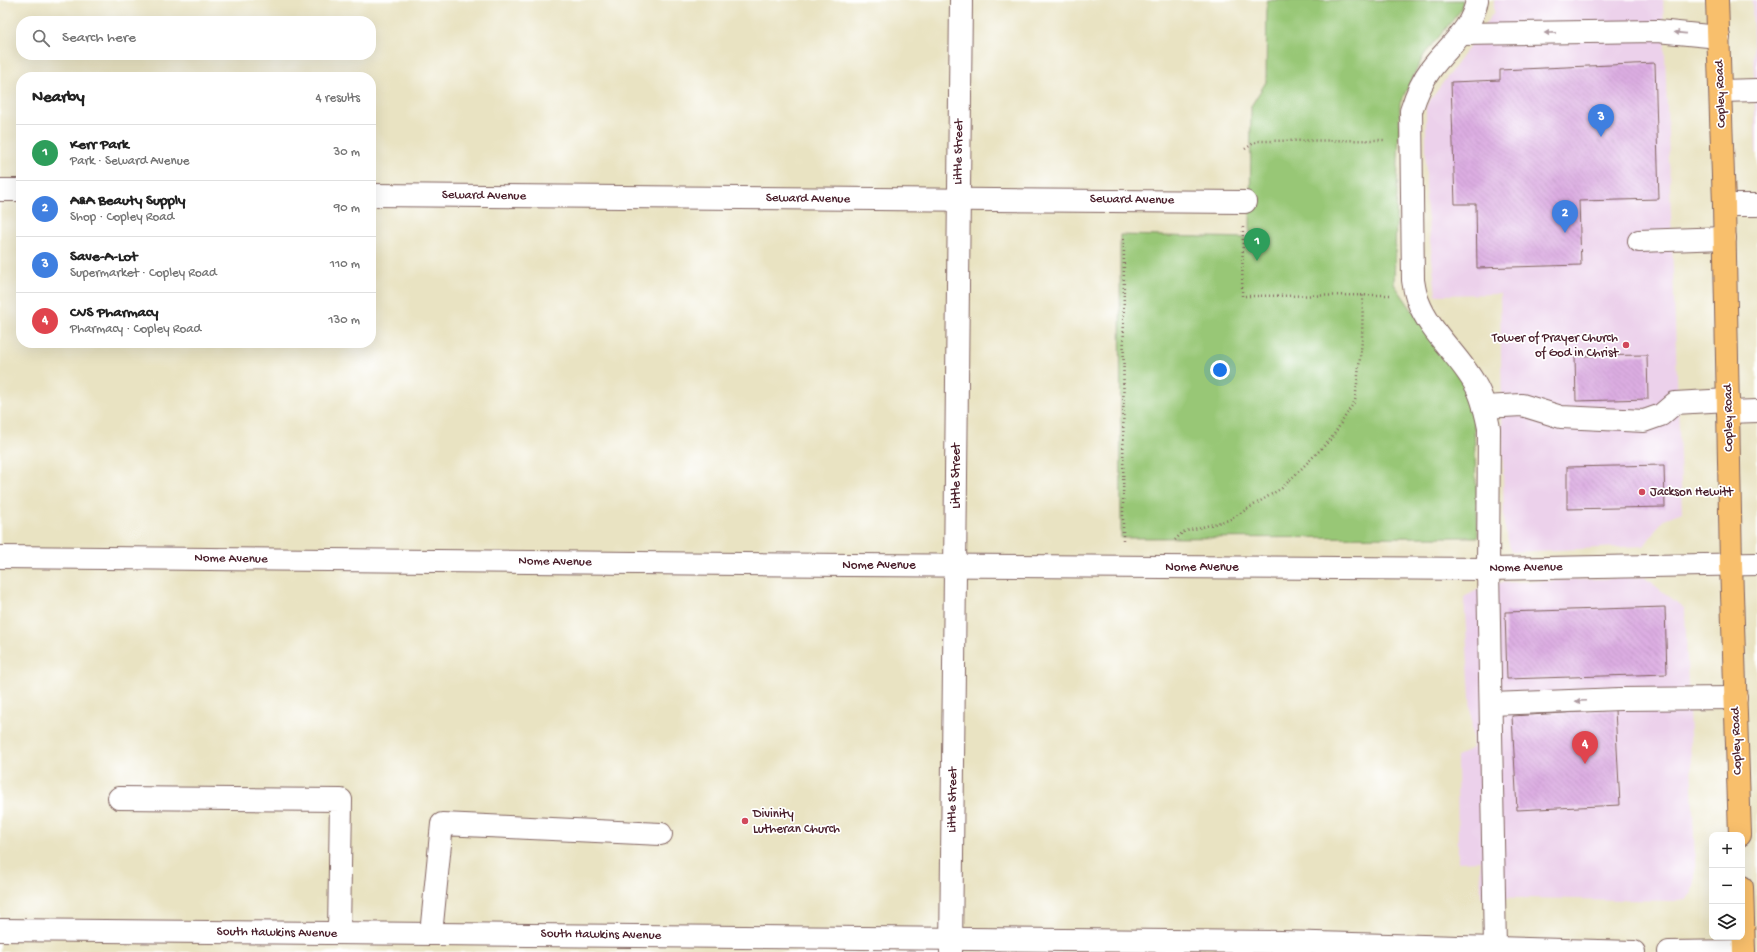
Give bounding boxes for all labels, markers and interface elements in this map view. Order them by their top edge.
search box [16,16,376,60]
icon: search [30,27,52,49]
text: Search here [62,29,136,47]
one-way arrow [1544,29,1556,36]
one-way arrow [1674,30,1686,36]
street label: Copley Road [1712,59,1730,128]
text: Nearby [32,88,85,108]
text: 4 results [316,91,360,106]
pin: 3 [1588,104,1614,137]
street label: Little Street [951,117,967,185]
text: Kerr Park [70,136,129,154]
text: 1 [42,145,48,160]
text: 30 m [334,145,360,160]
text: Park · Seward Avenue [70,154,189,169]
street label: Seward Avenue [442,188,527,204]
street label: Seward Avenue [766,191,851,207]
text: A&A Beauty Supply [70,192,185,210]
street label: Seward Avenue [1090,192,1175,208]
pin: 2 [1552,200,1578,233]
text: 2 [42,201,48,216]
text: 90 m [334,201,360,216]
text: Shop · Copley Road [70,210,174,225]
pin: 1 [1244,228,1270,261]
text: Save-A-Lot [70,248,137,266]
text: 3 [42,257,48,272]
text: 110 m [330,257,360,272]
text: Supermarket · Copley Road [70,266,217,281]
text: CVS Pharmacy [70,304,158,322]
text: 4 [42,313,48,328]
text: 130 m [328,313,360,328]
text: Pharmacy · Copley Road [70,322,201,337]
place label: Tower of Prayer Church of God in Christ [1491,331,1620,361]
marker: Tower of Prayer Church of God in Christ [1621,340,1631,350]
your location [1210,360,1230,380]
street label: Copley Road [1721,383,1737,452]
street label: Little Street [949,442,964,509]
place label: Jackson Hewitt [1650,485,1734,500]
marker: Jackson Hewitt [1637,487,1647,497]
street label: Nome Avenue [194,551,268,567]
street label: Nome Avenue [518,554,592,570]
street label: Nome Avenue [842,558,916,573]
street label: Nome Avenue [1165,560,1239,575]
street label: Nome Avenue [1489,560,1563,576]
one-way arrow [1575,697,1587,704]
street label: Copley Road [1728,706,1746,775]
pin: 4 [1572,731,1598,764]
street label: Little Street [945,765,961,833]
place label: Divinity Lutheran Church [752,807,840,837]
marker: Divinity Lutheran Church [740,816,750,826]
map controls [1709,832,1745,940]
button: + [1709,832,1745,868]
button: − [1709,868,1745,904]
button: layers [1709,904,1745,940]
street label: South Hawkins Avenue [217,924,338,942]
street label: South Hawkins Avenue [541,926,662,944]

